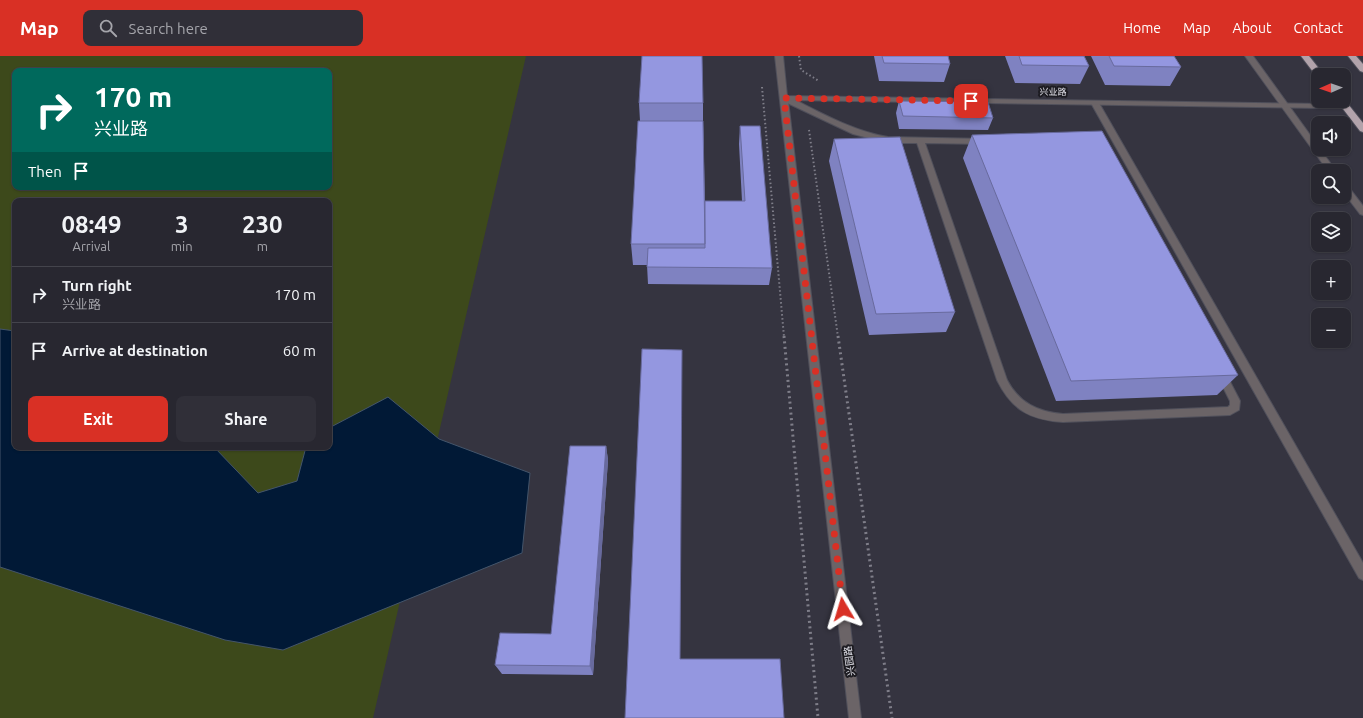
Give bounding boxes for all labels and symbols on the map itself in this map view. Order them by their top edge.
north arrow [1311,68,1351,108]
pin [954,84,988,118]
street label: 兴业路 [1039,87,1067,97]
position arrow [822,588,864,630]
street label: 兴园路 [842,645,857,676]

